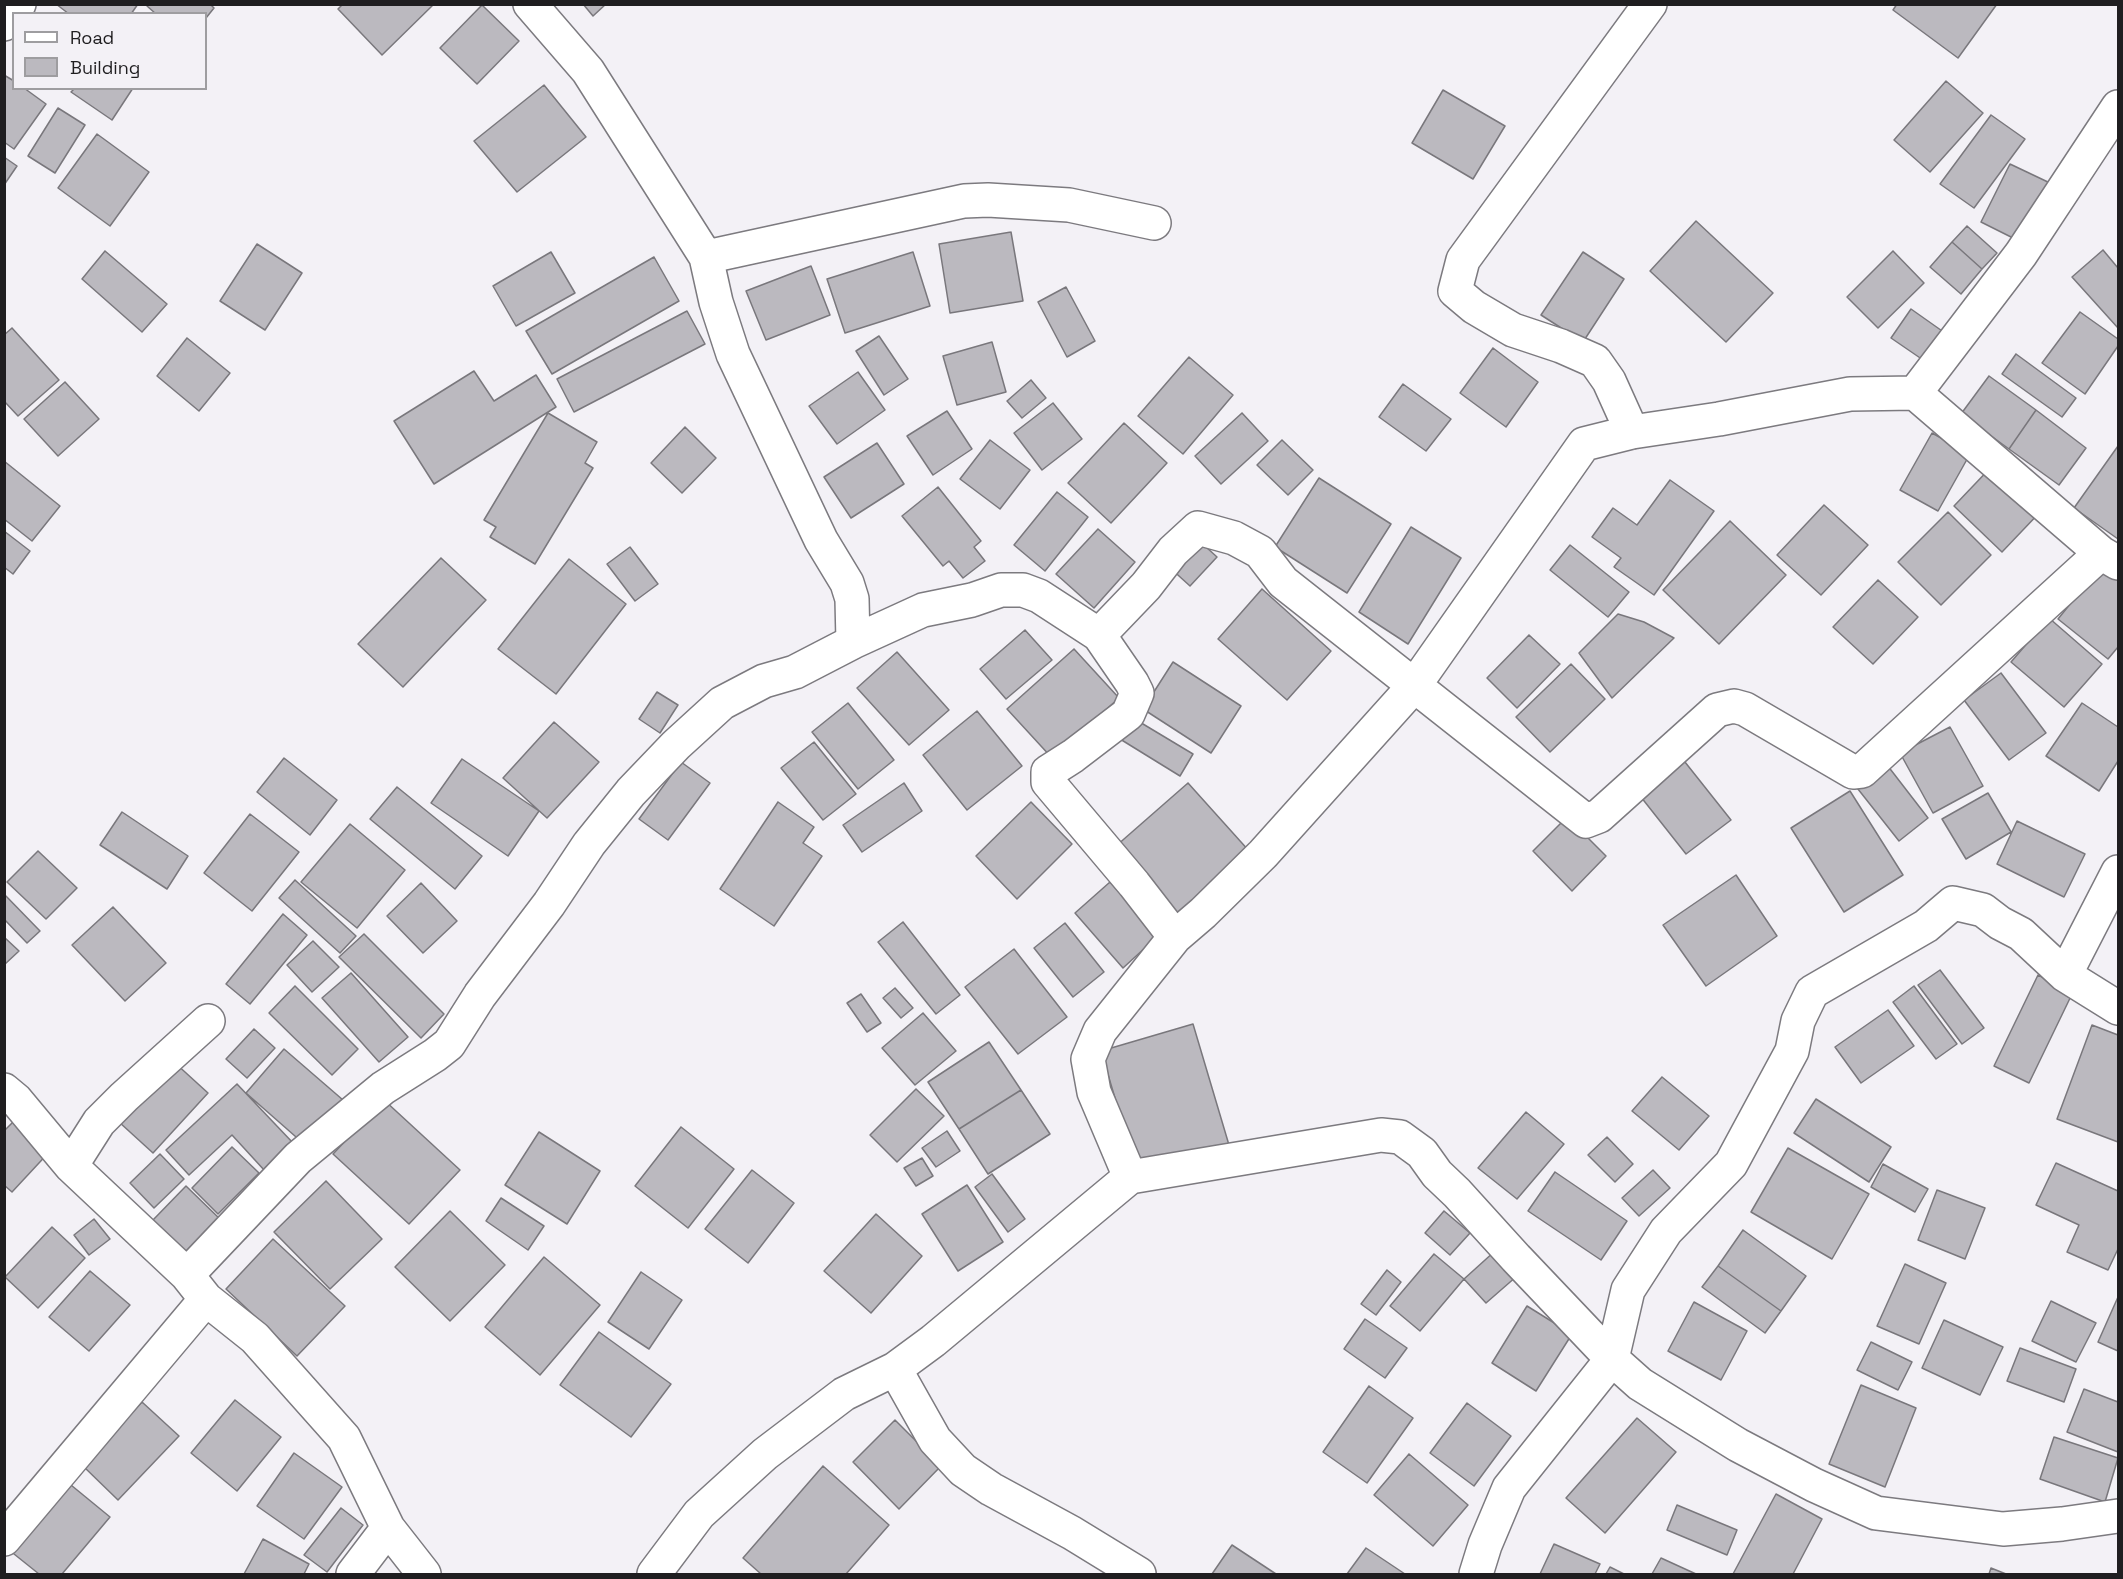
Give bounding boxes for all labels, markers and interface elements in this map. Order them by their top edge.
legend [12,12,207,90]
text: Road [70,26,114,49]
text: Building [70,56,140,79]

